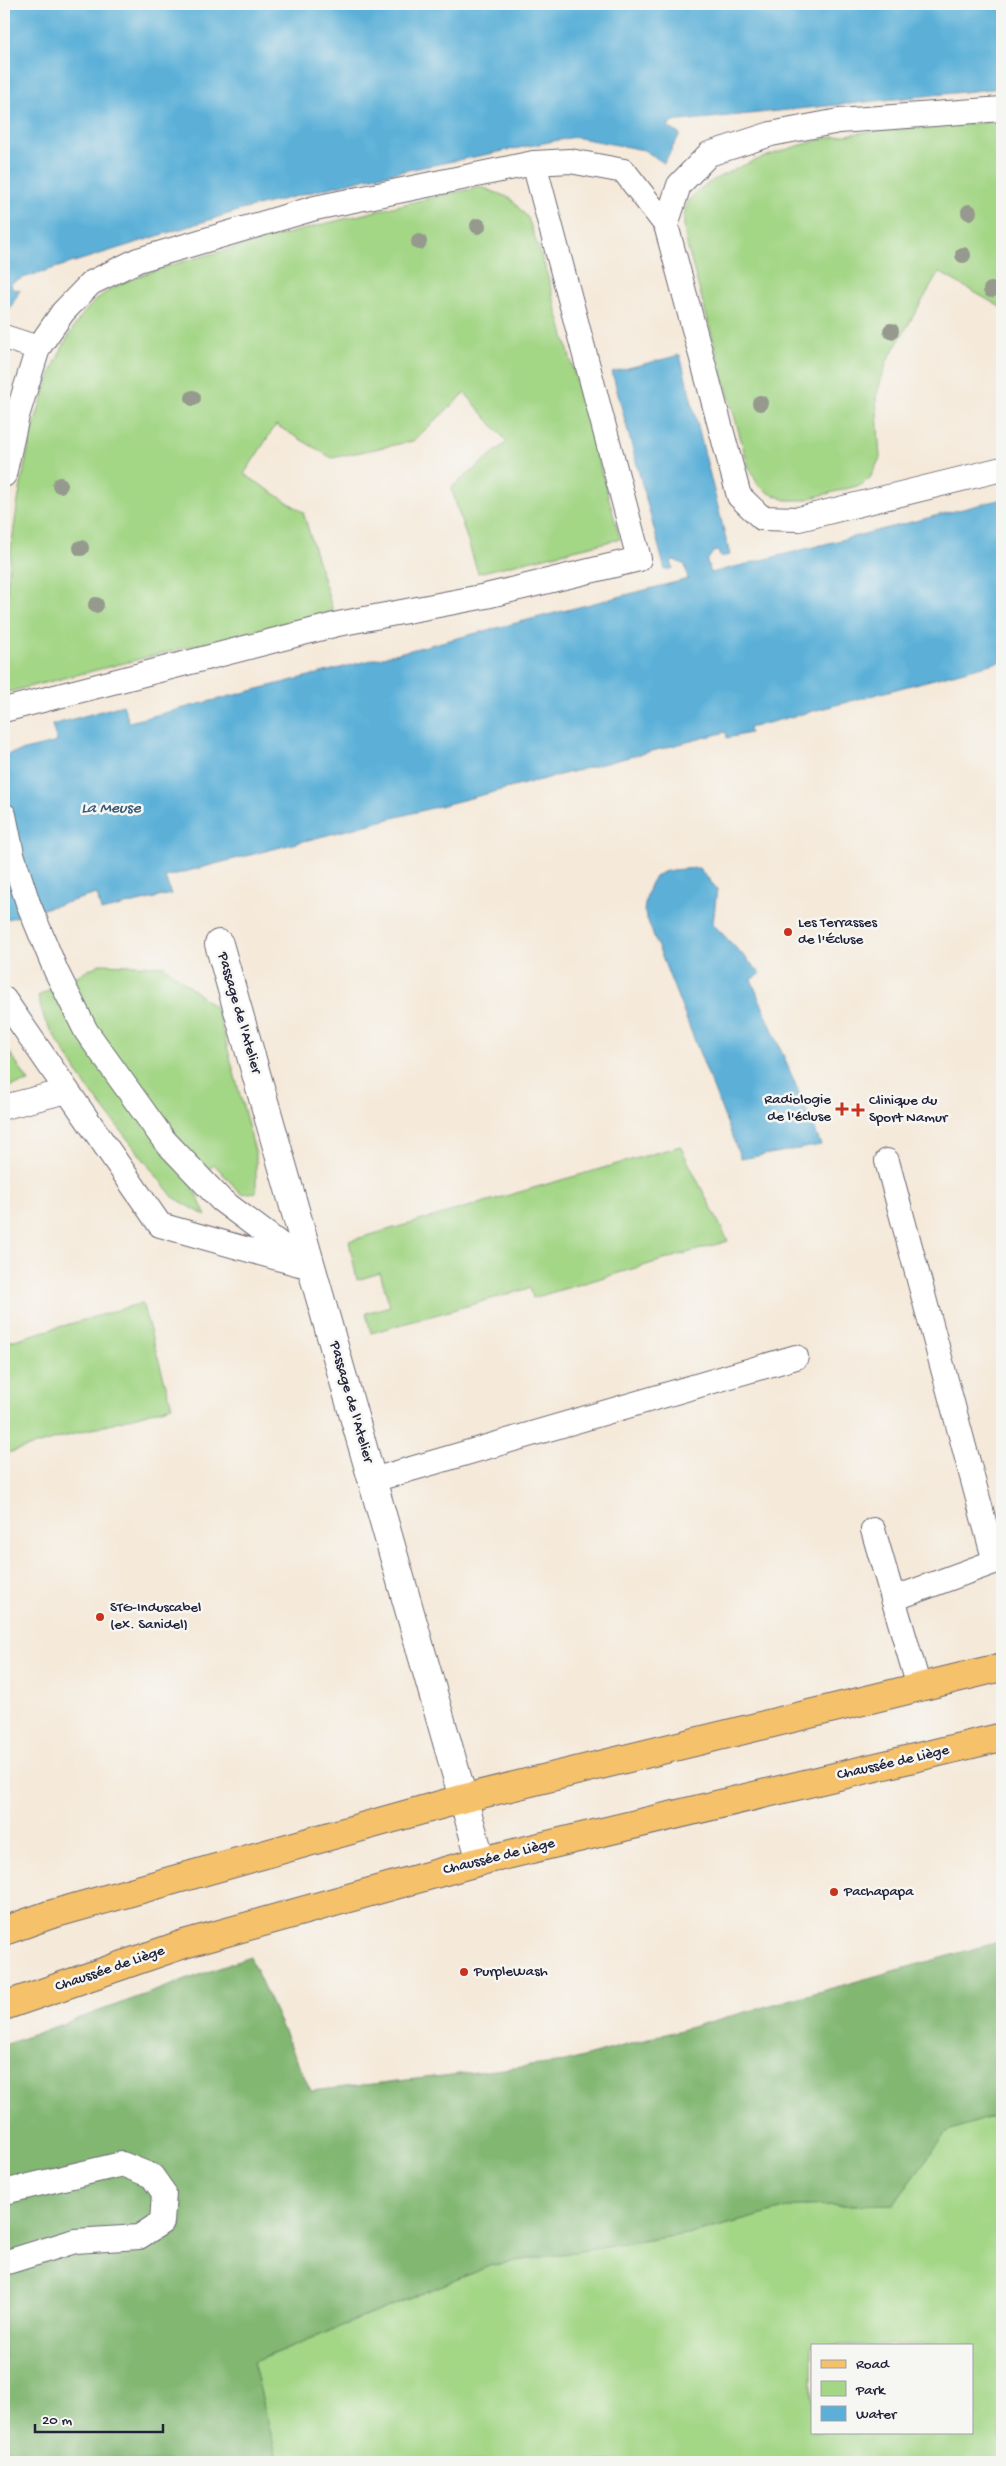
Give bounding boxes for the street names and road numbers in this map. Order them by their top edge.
street label: Passage de l'Atelier [213,949,265,1077]
street label: Passage de l'Atelier [325,1338,377,1466]
street label: Chaussée de Liège [835,1741,951,1785]
street label: Chaussée de Liège [441,1834,557,1880]
street label: Chaussée de Liège [53,1942,167,1996]

